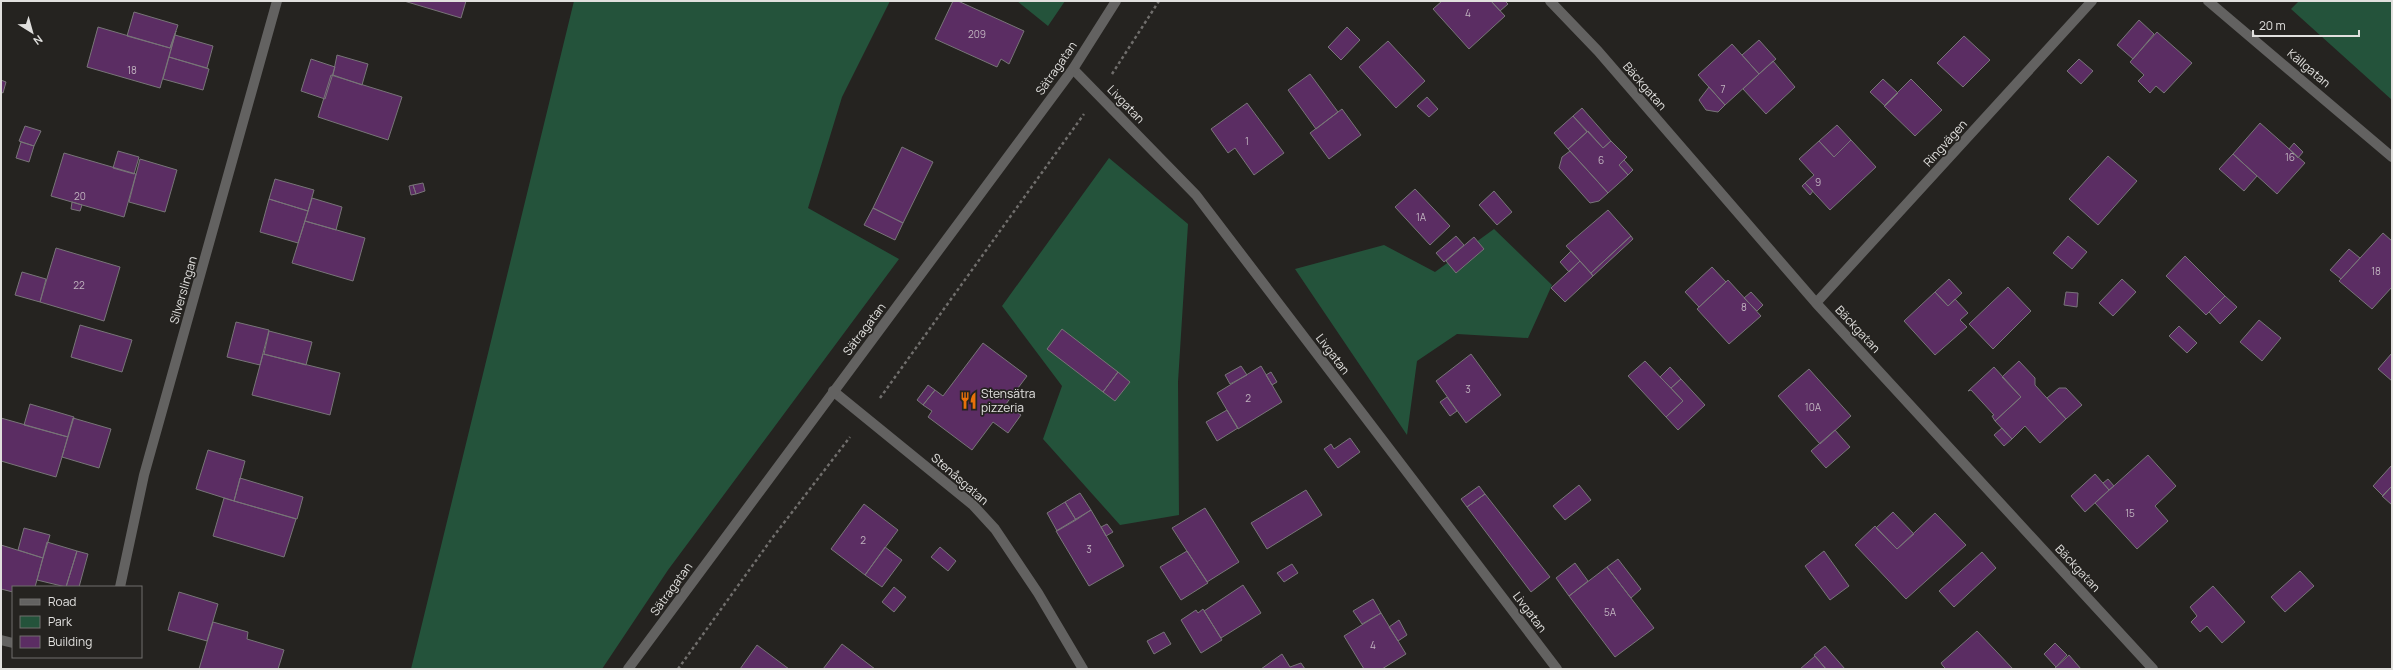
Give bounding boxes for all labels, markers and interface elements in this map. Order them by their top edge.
house number: 4 [1465,6,1471,20]
north arrow [12,12,52,52]
scale bar [2253,12,2359,38]
text: 20 m [2259,17,2286,34]
house number: 209 [968,27,986,41]
text: N [31,32,46,49]
street label: Sätragatan [1031,38,1081,98]
street label: Källgatan [2284,45,2334,91]
street label: Bäckgatan [1619,58,1671,114]
house number: 18 [127,63,137,77]
street label: Livgatan [1104,81,1148,127]
house number: 7 [1720,82,1726,96]
street label: Ringvägen [1919,116,1971,170]
house number: 1 [1245,134,1249,148]
house number: 16 [2285,150,2295,164]
house number: 6 [1598,153,1604,167]
house number: 9 [1815,175,1821,189]
house number: 20 [74,189,86,203]
house number: 1A [1416,210,1427,224]
street label: Silverslingan [165,254,201,326]
house number: 18 [2371,264,2381,278]
house number: 22 [73,278,85,292]
street label: Sätragatan [839,299,889,359]
house number: 8 [1741,300,1747,314]
street label: Bäckgatan [1832,302,1884,356]
street label: Livgatan [1312,330,1354,378]
house number: 3 [1465,382,1471,396]
place label: Stensätra pizzeria [981,385,1035,416]
restaurant icon: Stensätra pizzeria [958,390,978,410]
house number: 2 [1245,391,1251,405]
house number: 10A [1805,400,1822,414]
street label: Stenåsgatan [928,449,992,509]
house number: 15 [2125,506,2135,520]
house number: 2 [860,533,866,547]
street label: Bäckgatan [2052,541,2104,595]
house number: 3 [1086,542,1092,556]
street label: Sätragatan [646,559,696,619]
legend [12,586,142,658]
street label: Livgatan [1509,588,1551,636]
text: Road [48,593,76,610]
house number: 5A [1604,605,1617,619]
text: Park [48,613,73,630]
text: Building [48,633,92,650]
house number: 4 [1370,638,1376,652]

